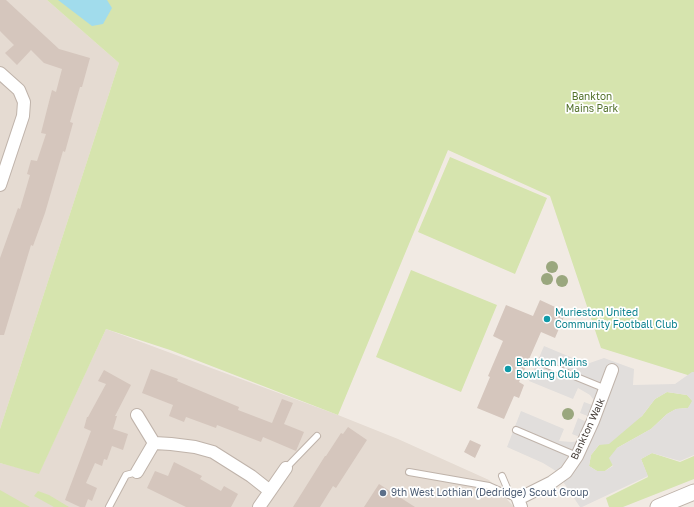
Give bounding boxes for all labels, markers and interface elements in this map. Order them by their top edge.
park label: Bankton Mains Park [566,91,618,114]
place label: Murieston United Community Football Club [555,307,677,330]
marker: Murieston United Community Football Club [542,314,552,324]
place label: Bankton Mains Bowling Club [516,357,587,380]
marker: Bankton Mains Bowling Club [503,364,513,374]
street label: Bankton Walk [568,396,608,462]
place label: 9th West Lothian (Dedridge) Scout Group [391,487,588,499]
marker: 9th West Lothian (Dedridge) Scout Group [378,488,388,498]

